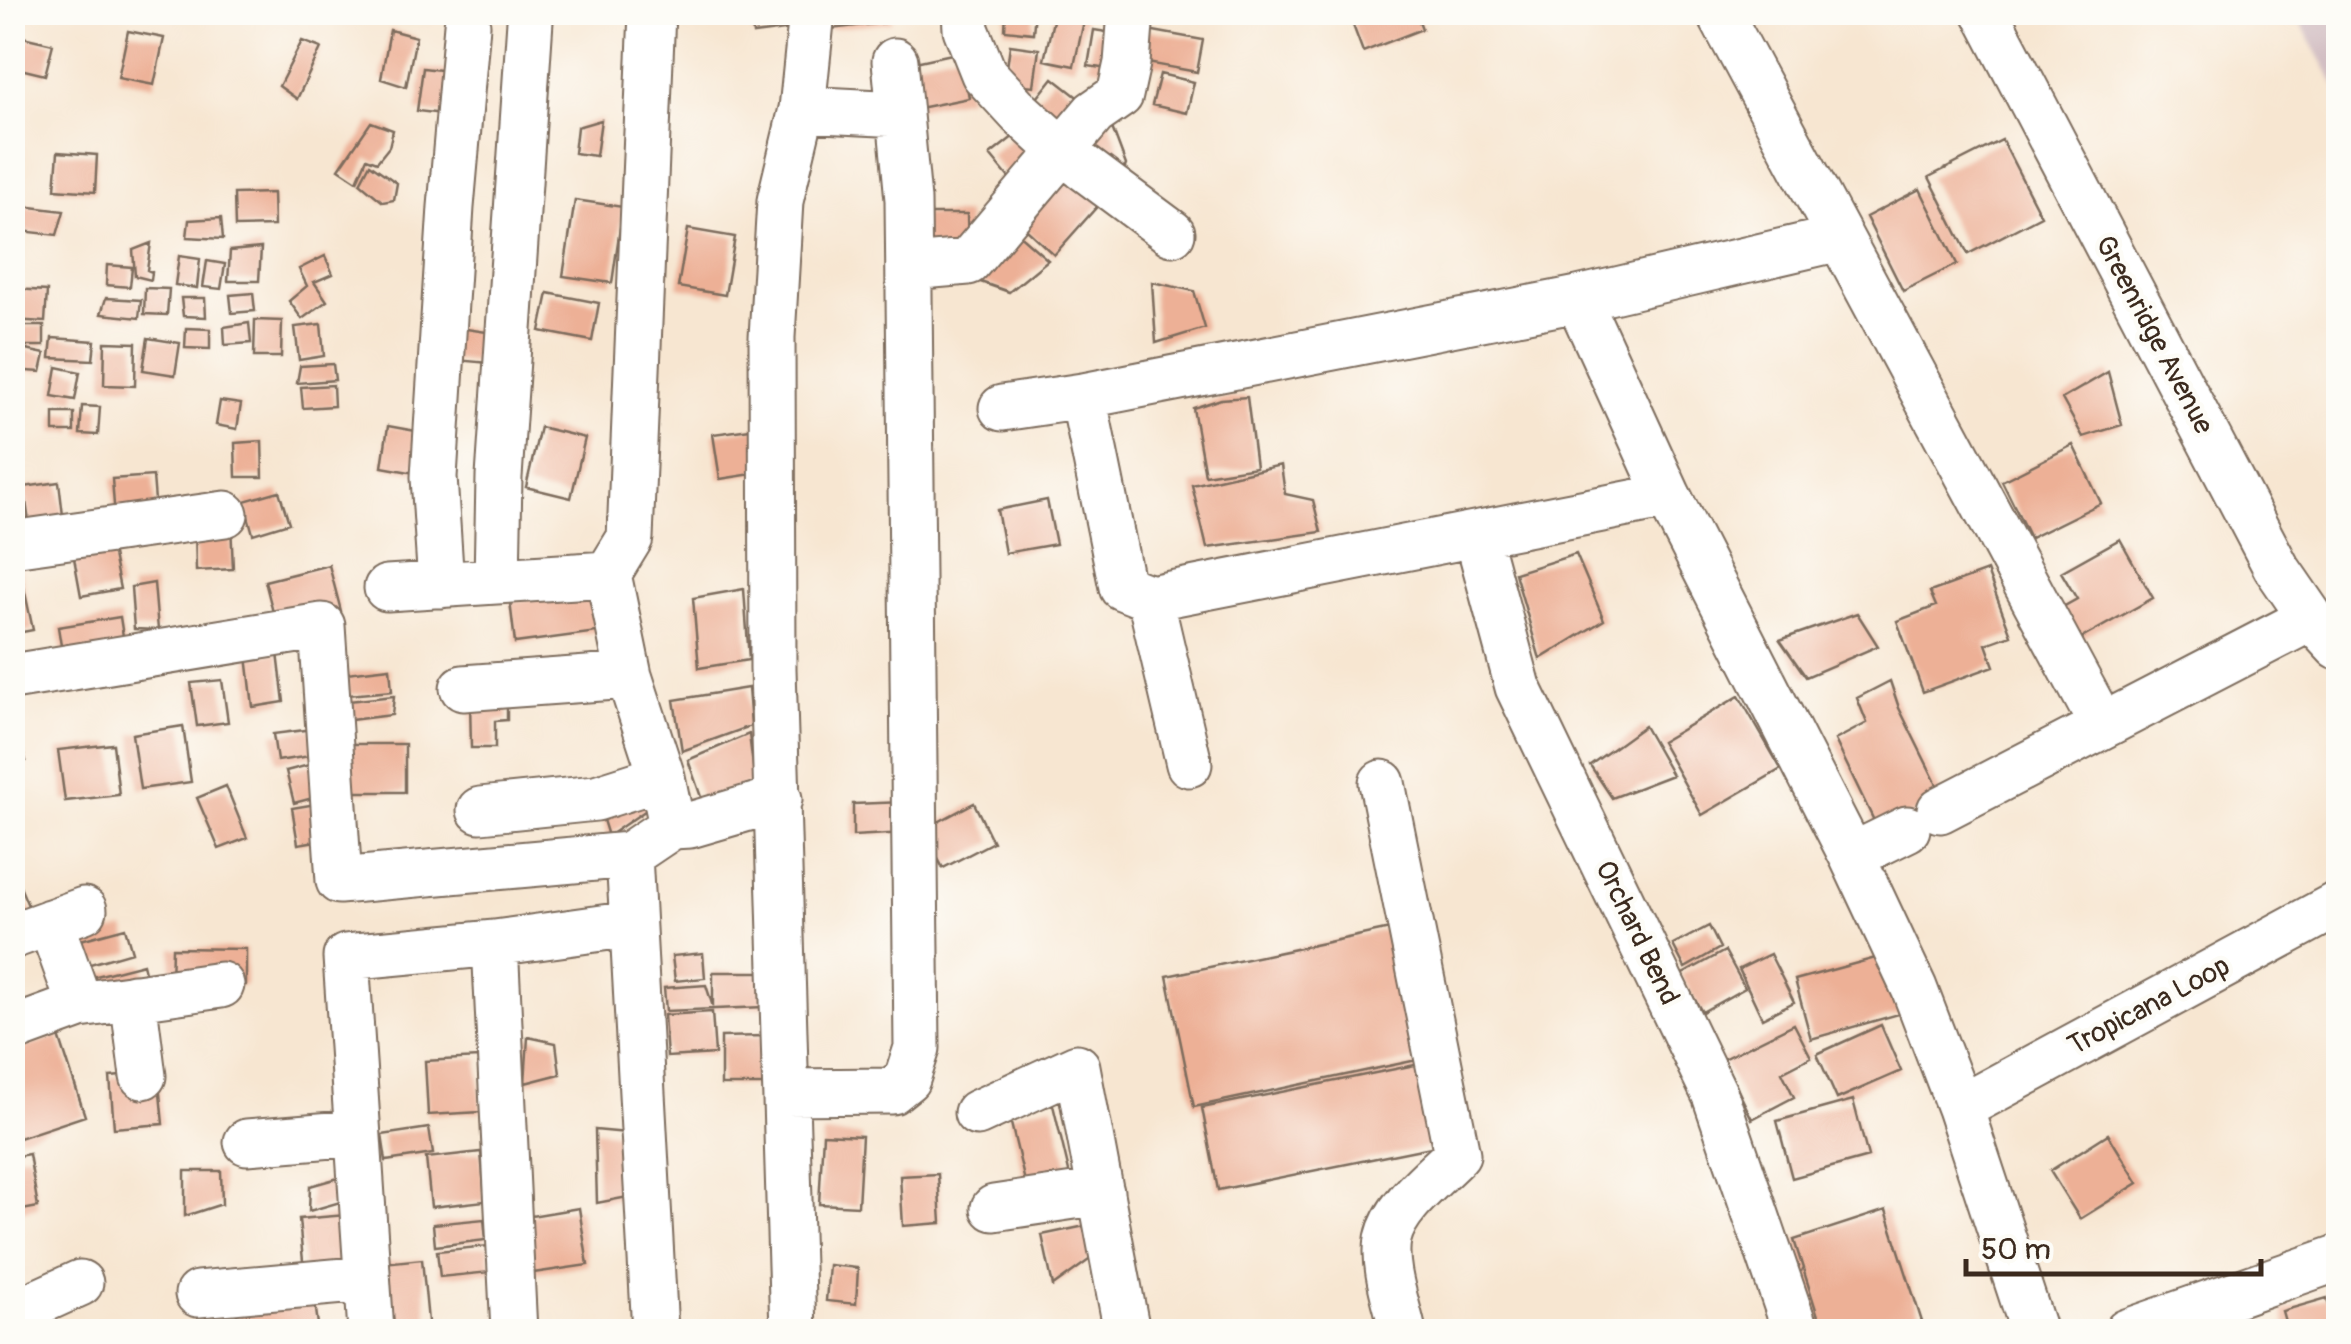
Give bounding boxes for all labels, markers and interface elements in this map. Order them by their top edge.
street label: Greenridge Avenue [2087,230,2221,440]
street label: Orchard Bend [1587,855,1687,1011]
street label: Tropicana Loop [2062,949,2236,1063]
scale bar [1966,1214,2261,1276]
text: 50 m [1981,1231,2051,1268]

